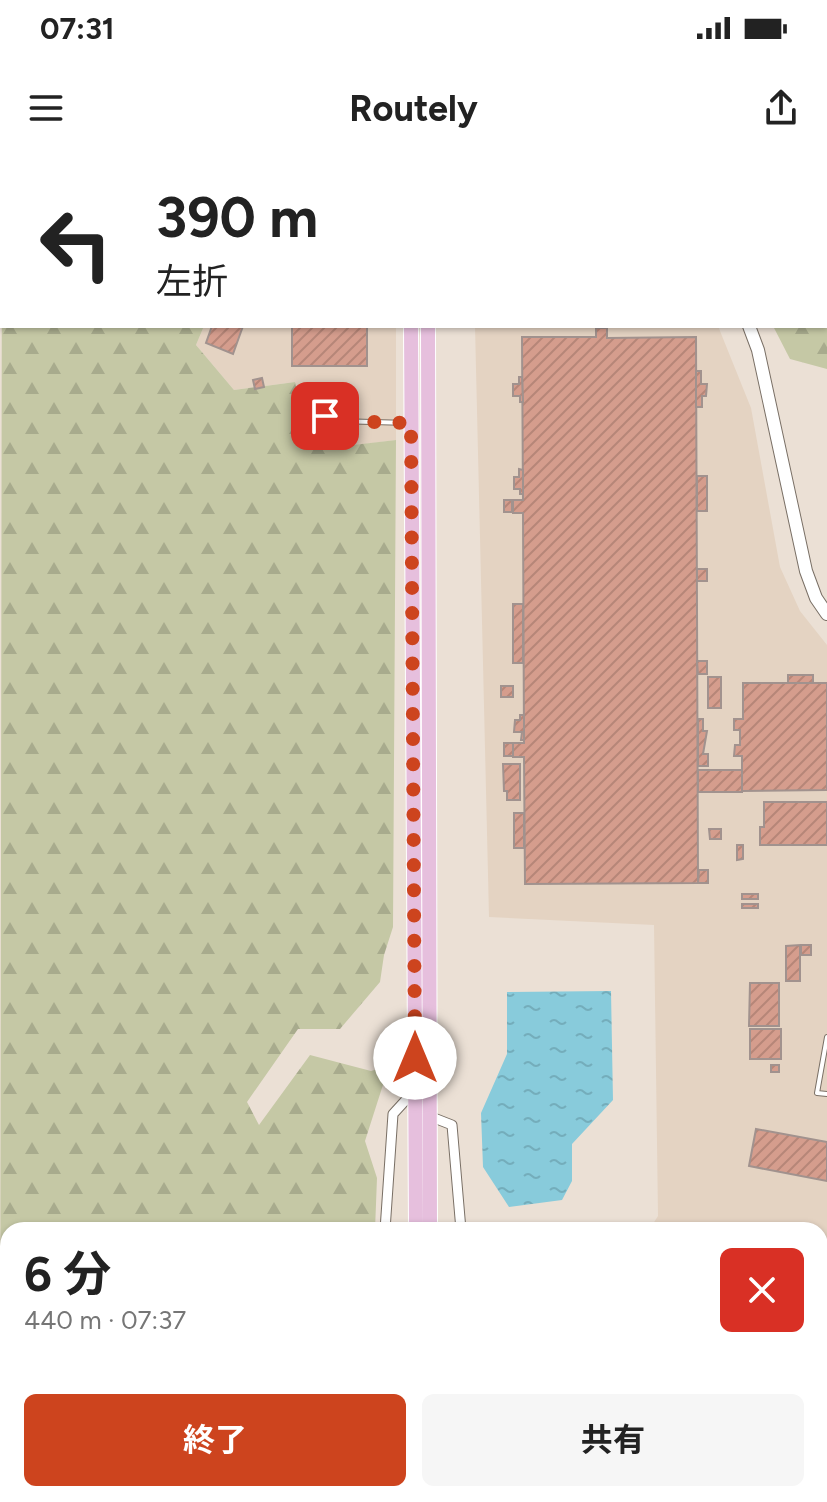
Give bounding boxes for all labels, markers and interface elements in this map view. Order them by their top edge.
text: 07:31 [40,10,115,47]
icon: menu [24,86,68,130]
icon: share [759,86,803,130]
text: Routely [349,87,478,130]
text: 390 m [156,184,318,251]
icon: left [24,192,128,296]
text: 左折 [156,260,228,303]
pin [291,382,359,450]
icon: arrive [303,394,347,438]
position arrow [373,1016,457,1100]
text: 6 分 [24,1245,111,1303]
button: close [720,1248,804,1332]
text: 440 m · 07:37 [24,1304,186,1336]
button: 終了 [24,1394,406,1486]
button: 共有 [422,1394,804,1486]

